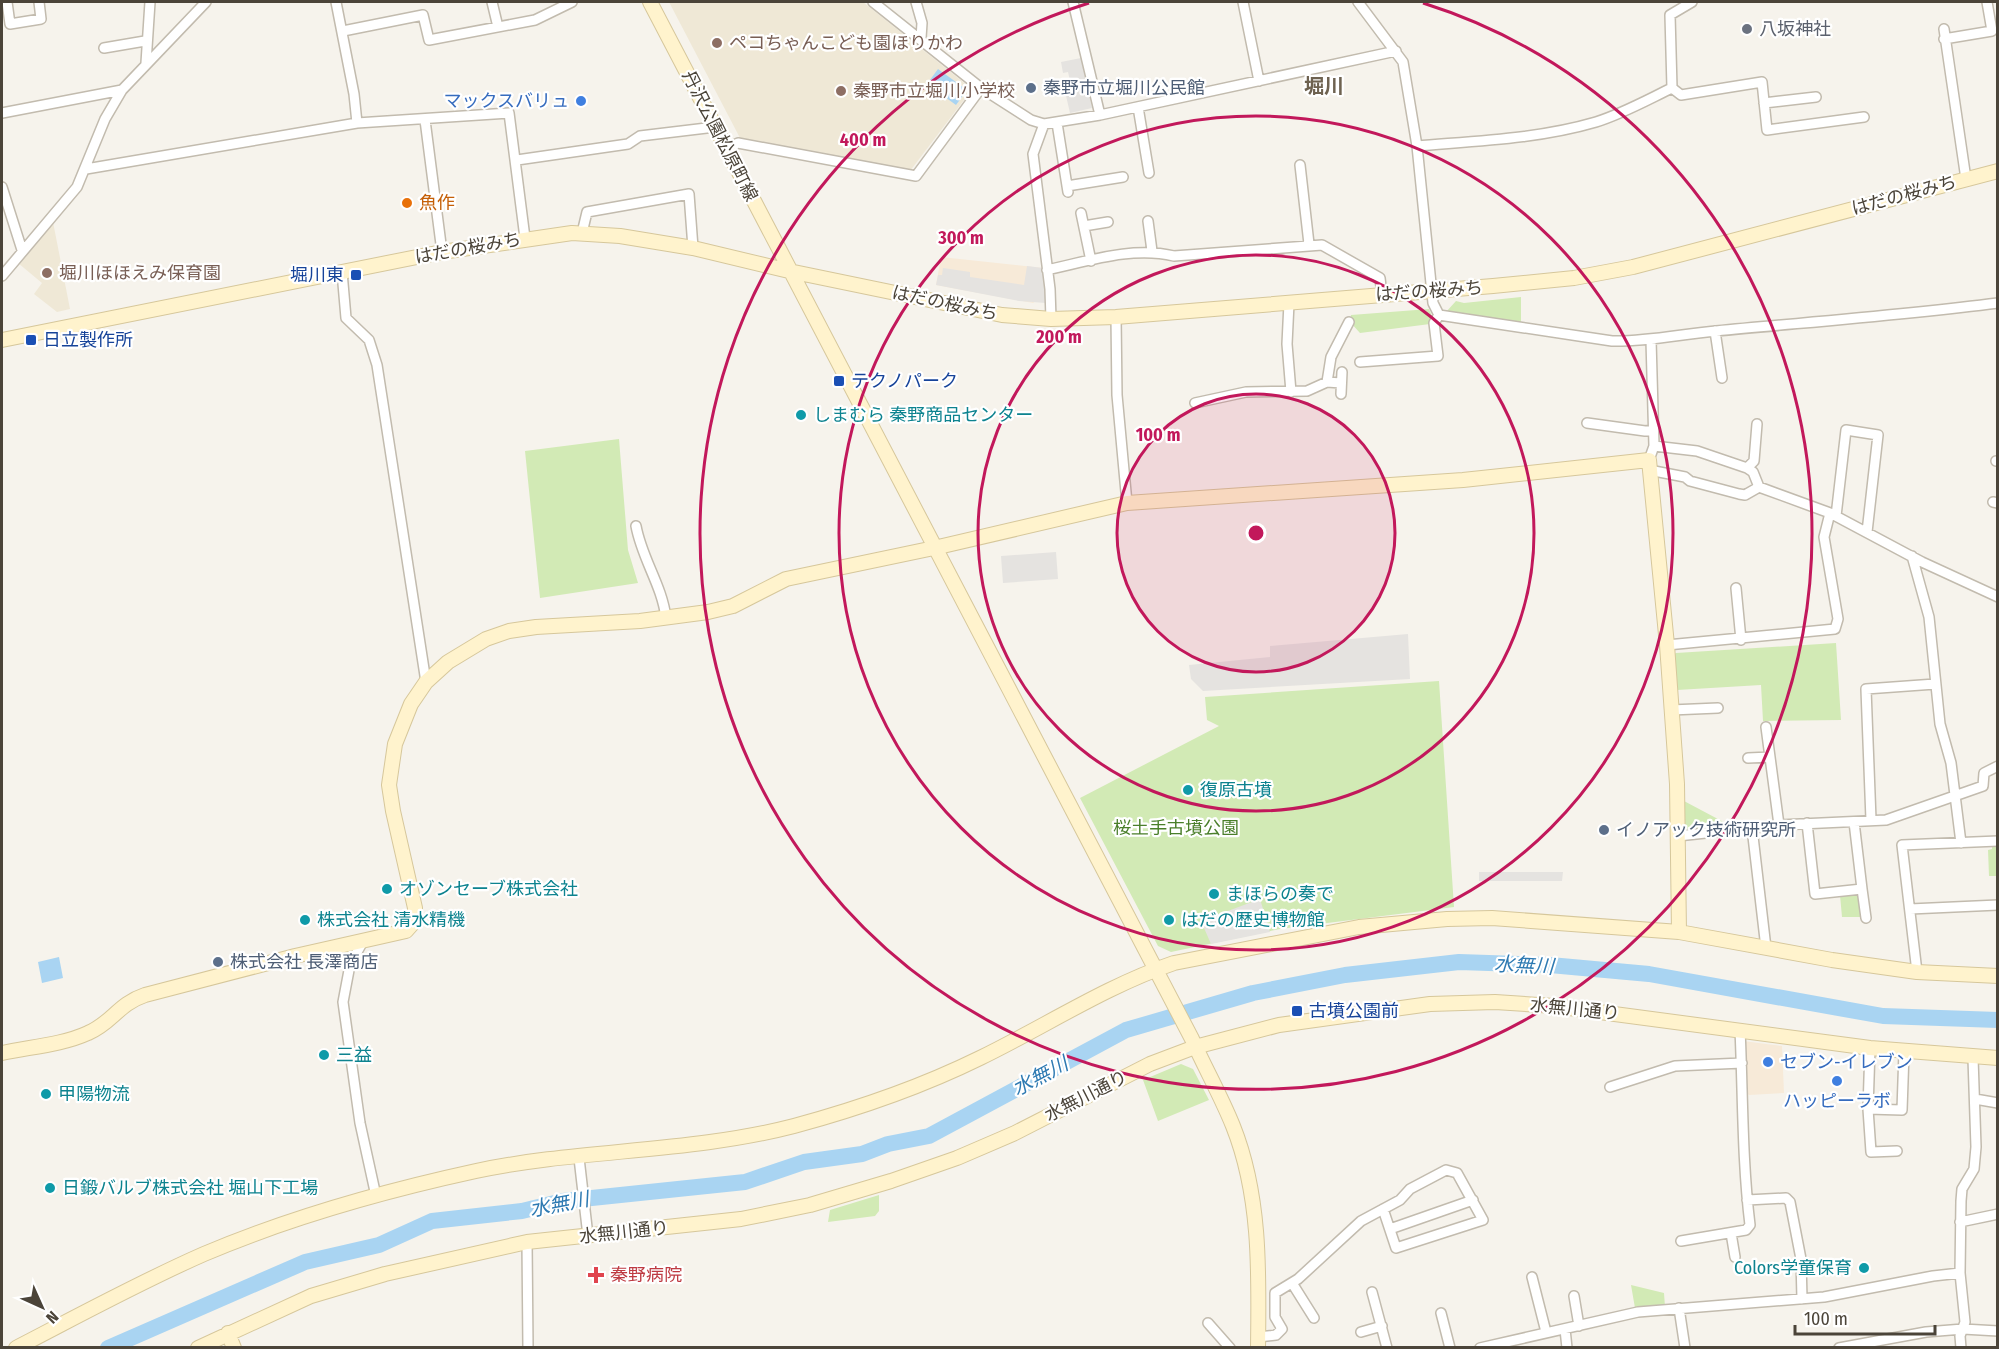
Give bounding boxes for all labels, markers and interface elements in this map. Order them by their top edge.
place label: 八坂神社 [1759,18,1831,40]
marker: 八坂神社 [1740,22,1754,36]
place label: ペコちゃんこども園ほりかわ [729,32,963,54]
marker: ペコちゃんこども園ほりかわ [710,36,724,50]
street label: 丹沢公園松原町線 [678,67,762,205]
district label: 堀川 [1304,74,1344,98]
place label: 秦野市立堀川公民館 [1043,77,1205,99]
place label: 秦野市立堀川小学校 [853,80,1015,102]
marker: 秦野市立堀川公民館 [1024,81,1038,95]
marker: 秦野市立堀川小学校 [834,84,848,98]
place label: マックスバリュ [444,90,569,112]
marker: マックスバリュ [574,94,588,108]
text: 400 m [840,129,886,151]
street label: はだの桜みち [1849,170,1959,220]
place label: 魚作 [419,192,455,214]
marker: 魚作 [400,196,414,210]
text: 300 m [937,227,984,249]
street label: はだの桜みち [413,228,523,268]
place label: 堀川ほほえみ保育園 [59,262,221,284]
place label: 堀川東 [290,264,344,286]
marker: 堀川ほほえみ保育園 [40,266,54,280]
marker: 堀川東 [349,268,363,282]
street label: はだの桜みち [1375,276,1483,306]
street label: はだの桜みち [890,281,1000,325]
text: 200 m [1035,326,1082,348]
place label: 日立製作所 [43,329,133,351]
marker: 日立製作所 [24,333,38,347]
place label: テクノパーク [851,370,958,392]
marker: テクノパーク [832,374,846,388]
place label: しまむら 秦野商品センター [813,404,1033,426]
marker: しまむら 秦野商品センター [794,408,808,422]
text: 100 m [1136,424,1180,446]
centre of rings [1246,523,1266,543]
place label: 復原古墳 [1200,779,1272,801]
marker: 復原古墳 [1181,783,1195,797]
park label: 桜土手古墳公園 [1113,817,1239,839]
place label: イノアック技術研究所 [1616,819,1796,841]
marker: イノアック技術研究所 [1597,823,1611,837]
place label: オゾンセーブ株式会社 [399,878,578,900]
marker: オゾンセーブ株式会社 [380,882,394,896]
place label: まほらの奏で [1226,883,1334,905]
marker: まほらの奏で [1207,887,1221,901]
place label: 株式会社 清水精機 [317,909,465,931]
place label: はだの歴史博物館 [1181,909,1325,931]
marker: 株式会社 清水精機 [298,913,312,927]
marker: はだの歴史博物館 [1162,913,1176,927]
place label: 株式会社 長澤商店 [230,951,378,973]
water label: 水無川 [1493,951,1557,979]
marker: 株式会社 長澤商店 [211,955,225,969]
street label: 水無川通り [1529,993,1621,1025]
place label: 古墳公園前 [1309,1000,1399,1022]
marker: 古墳公園前 [1290,1004,1304,1018]
place label: 三益 [336,1044,372,1066]
marker: 三益 [317,1048,331,1062]
water label: 水無川 [1008,1050,1074,1101]
place label: セブン-イレブン [1780,1051,1913,1073]
marker: セブン-イレブン [1761,1055,1775,1069]
street label: 水無川通り [1041,1066,1131,1126]
marker: ハッピーラボ [1830,1074,1844,1088]
place label: 甲陽物流 [58,1083,130,1105]
marker: 甲陽物流 [39,1087,53,1101]
place label: ハッピーラボ [1783,1090,1891,1112]
place label: 日鍛バルブ株式会社 堀山下工場 [62,1177,318,1199]
marker: 日鍛バルブ株式会社 堀山下工場 [43,1181,57,1195]
water label: 水無川 [527,1186,593,1222]
street label: 水無川通り [578,1216,670,1248]
place label: Colors学童保育 [1734,1257,1852,1279]
marker: Colors学童保育 [1857,1261,1871,1275]
place label: 秦野病院 [610,1264,682,1286]
marker: 秦野病院 [587,1266,605,1284]
north arrow [12,1277,72,1337]
scale bar [1795,1298,1934,1336]
text: N [42,1307,62,1327]
text: 100 m [1804,1308,1848,1330]

